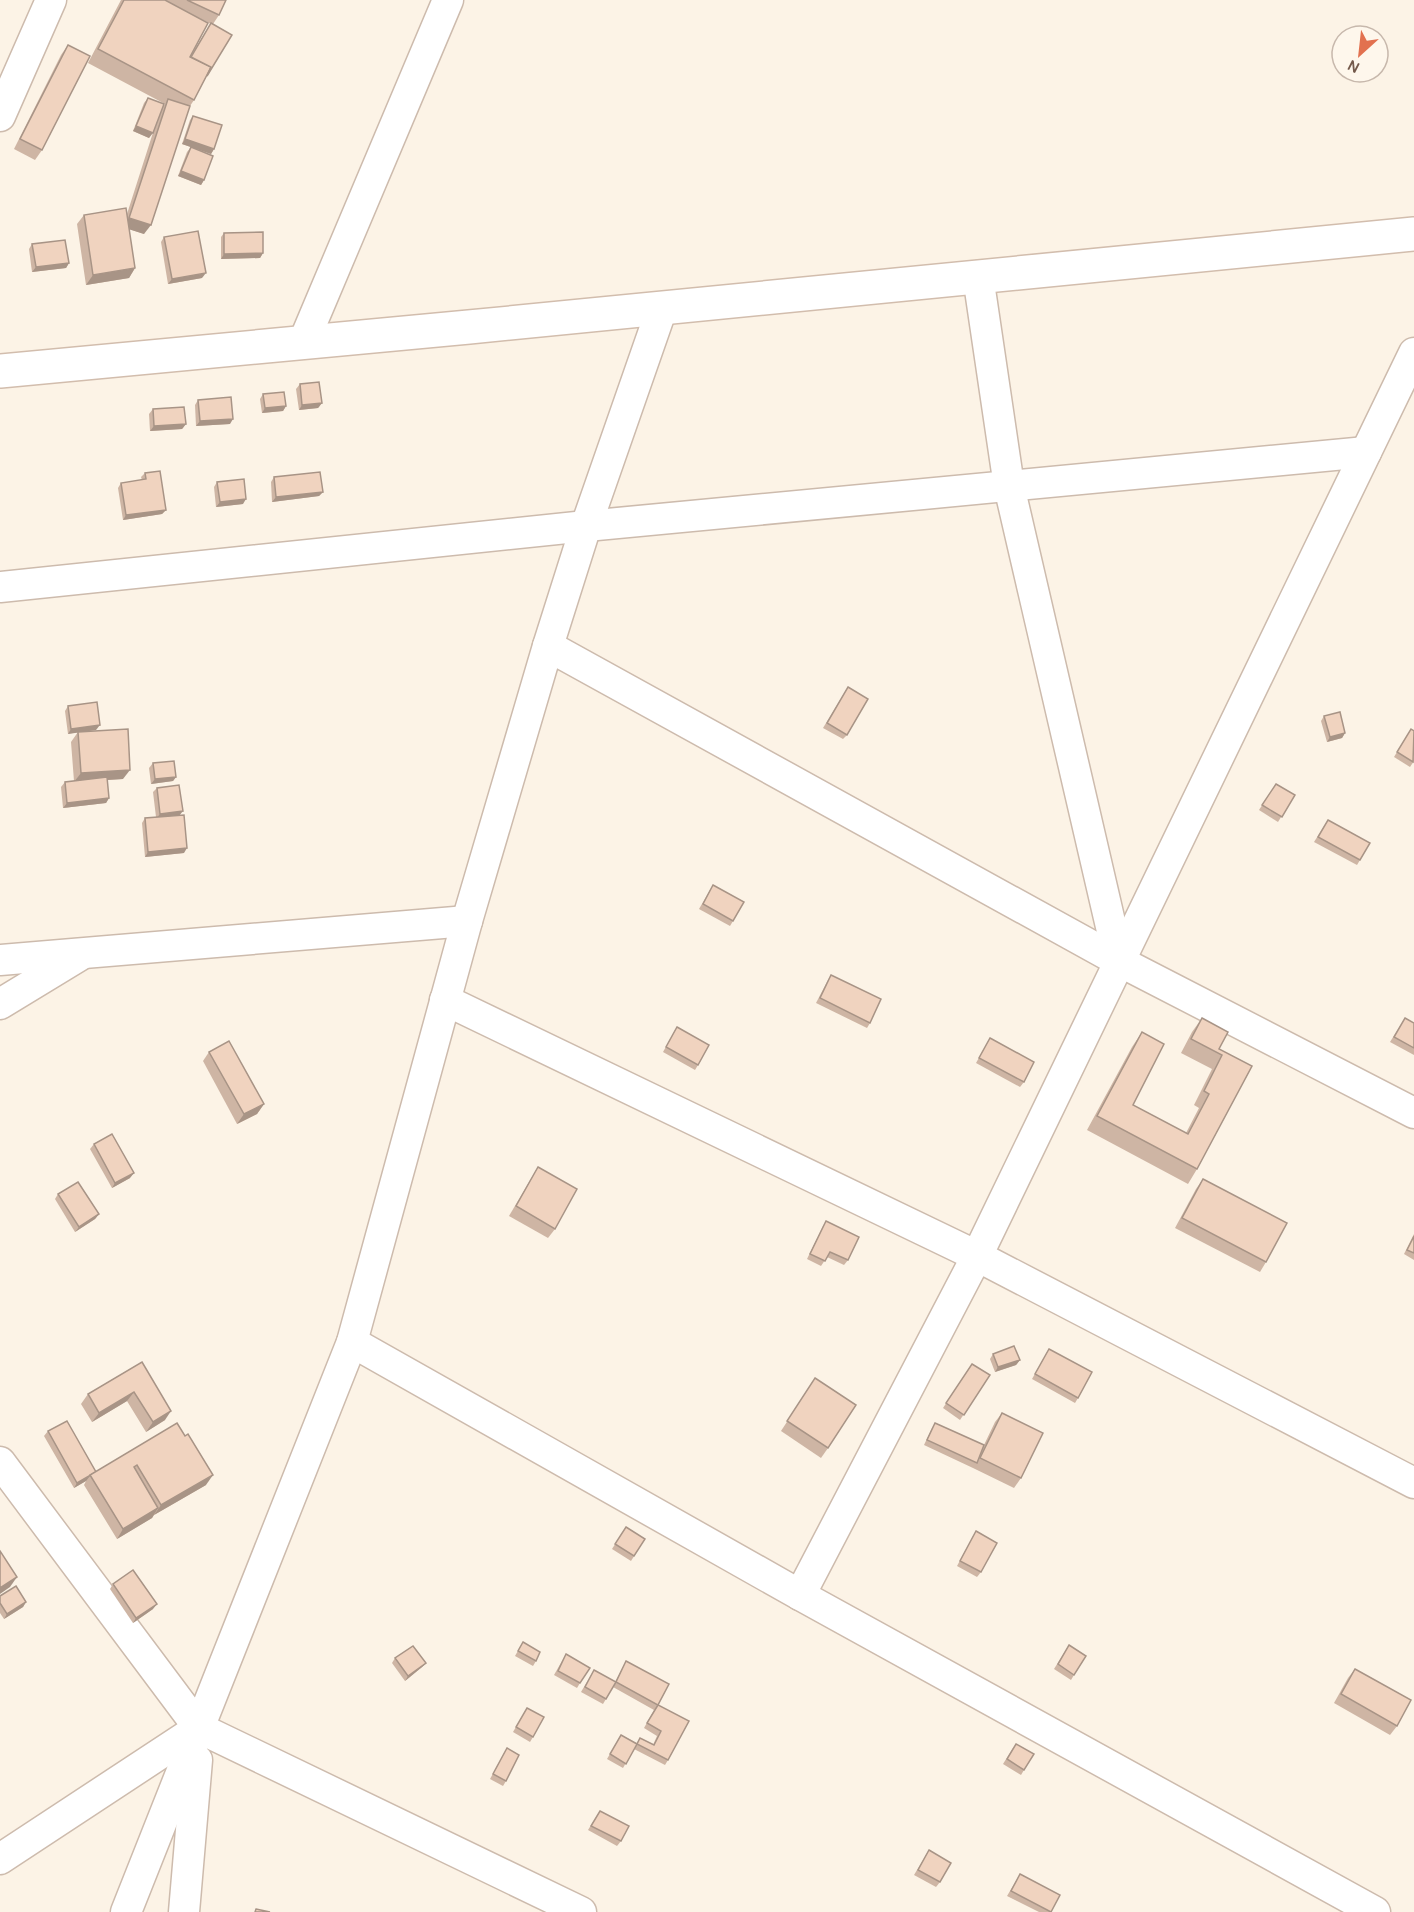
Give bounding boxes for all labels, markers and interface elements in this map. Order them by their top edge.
north arrow [1330,24,1390,84]
text: N [1344,56,1363,78]

